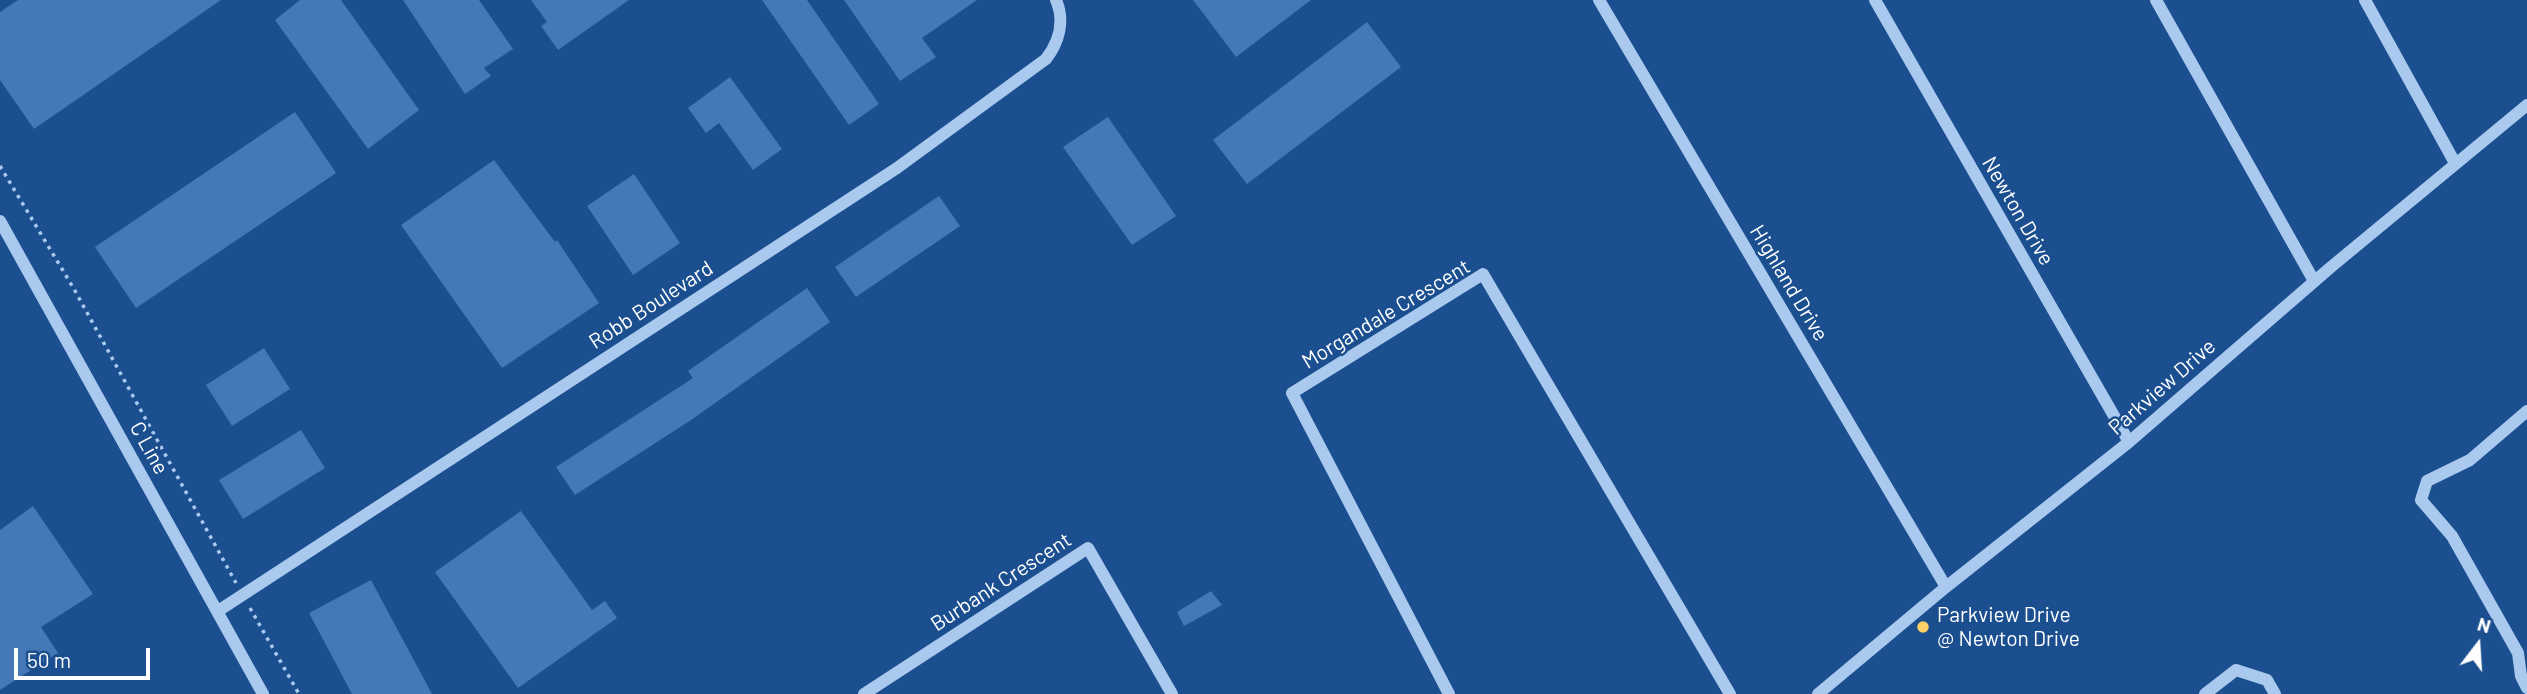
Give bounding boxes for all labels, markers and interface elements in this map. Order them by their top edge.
street label: Newton Drive [1977,152,2059,270]
street label: Highland Drive [1745,220,1833,346]
street label: Morgandale Crescent [1297,254,1475,374]
street label: Robb Boulevard [584,256,718,354]
street label: Parkview Drive [2103,334,2221,440]
street label: C Line [124,417,174,479]
street label: Burbank Crescent [926,527,1076,637]
place label: Parkview Drive @ Newton Drive [1937,602,2080,652]
north arrow [2443,610,2513,680]
text: N [2475,612,2494,637]
marker: Parkview Drive @ Newton Drive [1915,619,1931,635]
scale bar [18,634,154,678]
text: 50 m [27,647,71,672]

